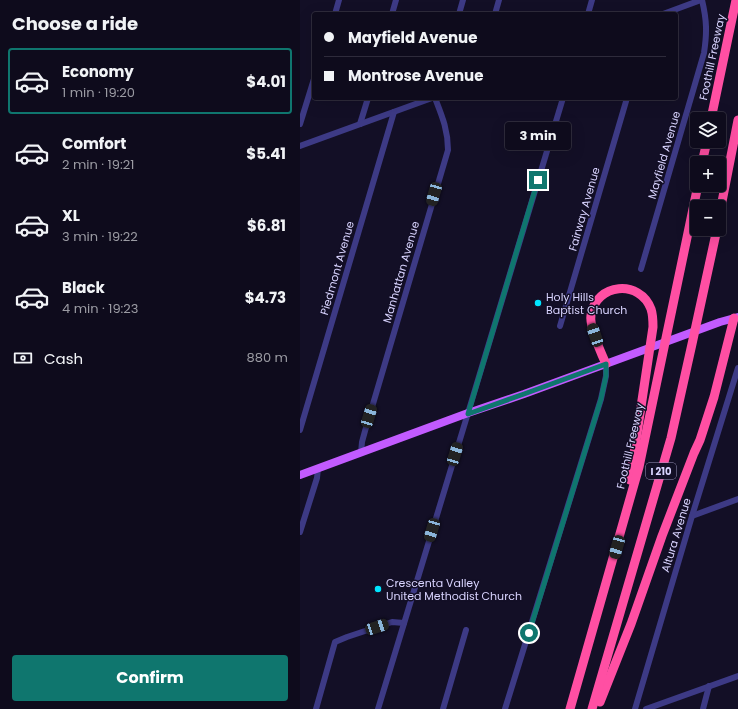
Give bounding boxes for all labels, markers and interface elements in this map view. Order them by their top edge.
text: Choose a ride [12,11,138,36]
street label: Foothill Freeway [695,12,729,102]
text: Mayfield Avenue [348,27,477,48]
text: Economy [62,61,134,82]
icon: car [14,63,50,99]
text: Montrose Avenue [348,65,483,86]
text: $4.01 [246,71,286,92]
text: 1 min · 19:20 [62,83,135,102]
street label: Mayfield Avenue [644,109,684,201]
map controls [690,112,726,236]
button: layers [690,112,726,148]
callout: 3 min [505,122,571,150]
text: 3 min [520,126,557,145]
text: Comfort [62,133,126,154]
icon: car [14,135,50,171]
text: $5.41 [246,143,286,164]
text: 2 min · 19:21 [62,155,134,174]
button: + [690,156,726,192]
street label: Fairway Avenue [564,165,604,253]
route end [529,171,547,189]
car [425,181,443,207]
button: − [690,200,726,236]
text: XL [62,205,80,226]
icon: car [14,207,50,243]
text: $6.81 [247,215,286,236]
street label: Piedmont Avenue [316,219,358,317]
street label: Manhattan Avenue [379,219,423,325]
text: 3 min · 19:22 [62,227,138,246]
text: Black [62,277,105,298]
icon: car [14,279,50,315]
text: $4.73 [245,287,286,308]
place label: Holy Hills Baptist Church [546,289,627,318]
marker: Holy Hills Baptist Church [533,298,543,308]
text: 4 min · 19:23 [62,299,139,318]
car [585,322,605,348]
icon: cash [12,347,34,369]
text: Cash [44,348,83,369]
text: 880 m [247,348,288,367]
street label: Foothill Freeway [612,401,648,491]
car [360,403,378,429]
car [446,441,464,467]
road number: I 210 [646,463,676,479]
street label: Altura Avenue [657,496,695,574]
car [423,517,441,543]
car [608,534,626,560]
place label: Crescenta Valley United Methodist Church [386,575,522,604]
marker: Crescenta Valley United Methodist Church [373,584,383,594]
car [364,618,390,636]
route start [520,624,538,642]
button: Confirm [12,655,288,701]

